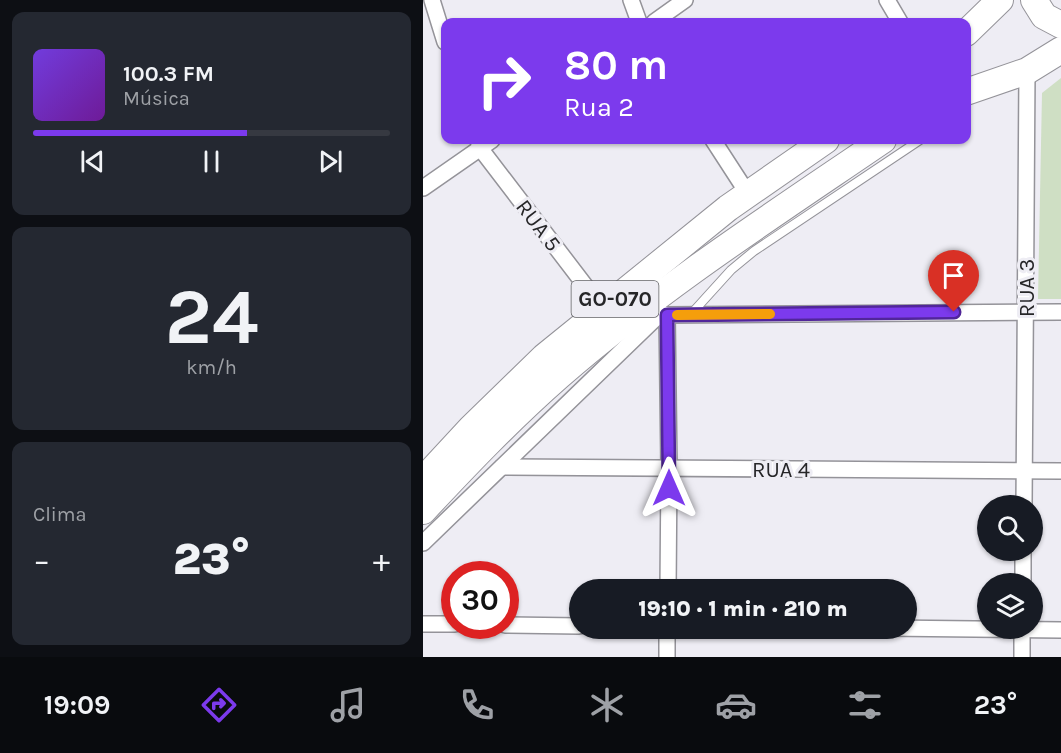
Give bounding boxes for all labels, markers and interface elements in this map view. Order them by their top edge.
text: 80 m [564,40,668,90]
icon: right [465,42,543,120]
text: 100.3 FM [123,61,214,87]
text: Música [123,87,190,110]
text: Rua 2 [564,91,634,123]
icon: previous [76,145,109,178]
icon: pause [195,145,228,178]
icon: next [314,145,347,178]
street label: RUA 5 [510,195,566,257]
pin [928,250,979,312]
icon: arrive [937,259,970,292]
street label: RUA 3 [1014,259,1040,317]
text: 24 [165,271,258,363]
road number: GO-070 [571,281,659,317]
text: km/h [186,356,237,379]
position arrow [637,456,701,520]
street label: RUA 4 [752,457,810,483]
map controls [977,495,1043,639]
button: search [977,495,1043,561]
text: Clima [33,503,87,526]
text: 23° [173,533,250,585]
text: − [33,541,50,579]
text: + [373,541,390,579]
speed limit sign: 30 [441,561,519,639]
button: layers [977,573,1043,639]
text: 19:10 · 1 min · 210 m [638,596,848,622]
icon: directions [198,684,240,726]
icon: music [327,684,369,726]
icon: phone [456,684,498,726]
icon: climate [586,684,628,726]
icon: car [715,684,757,726]
icon: filters [844,684,886,726]
text: 19:09 [44,689,111,721]
text: 23° [974,689,1017,721]

